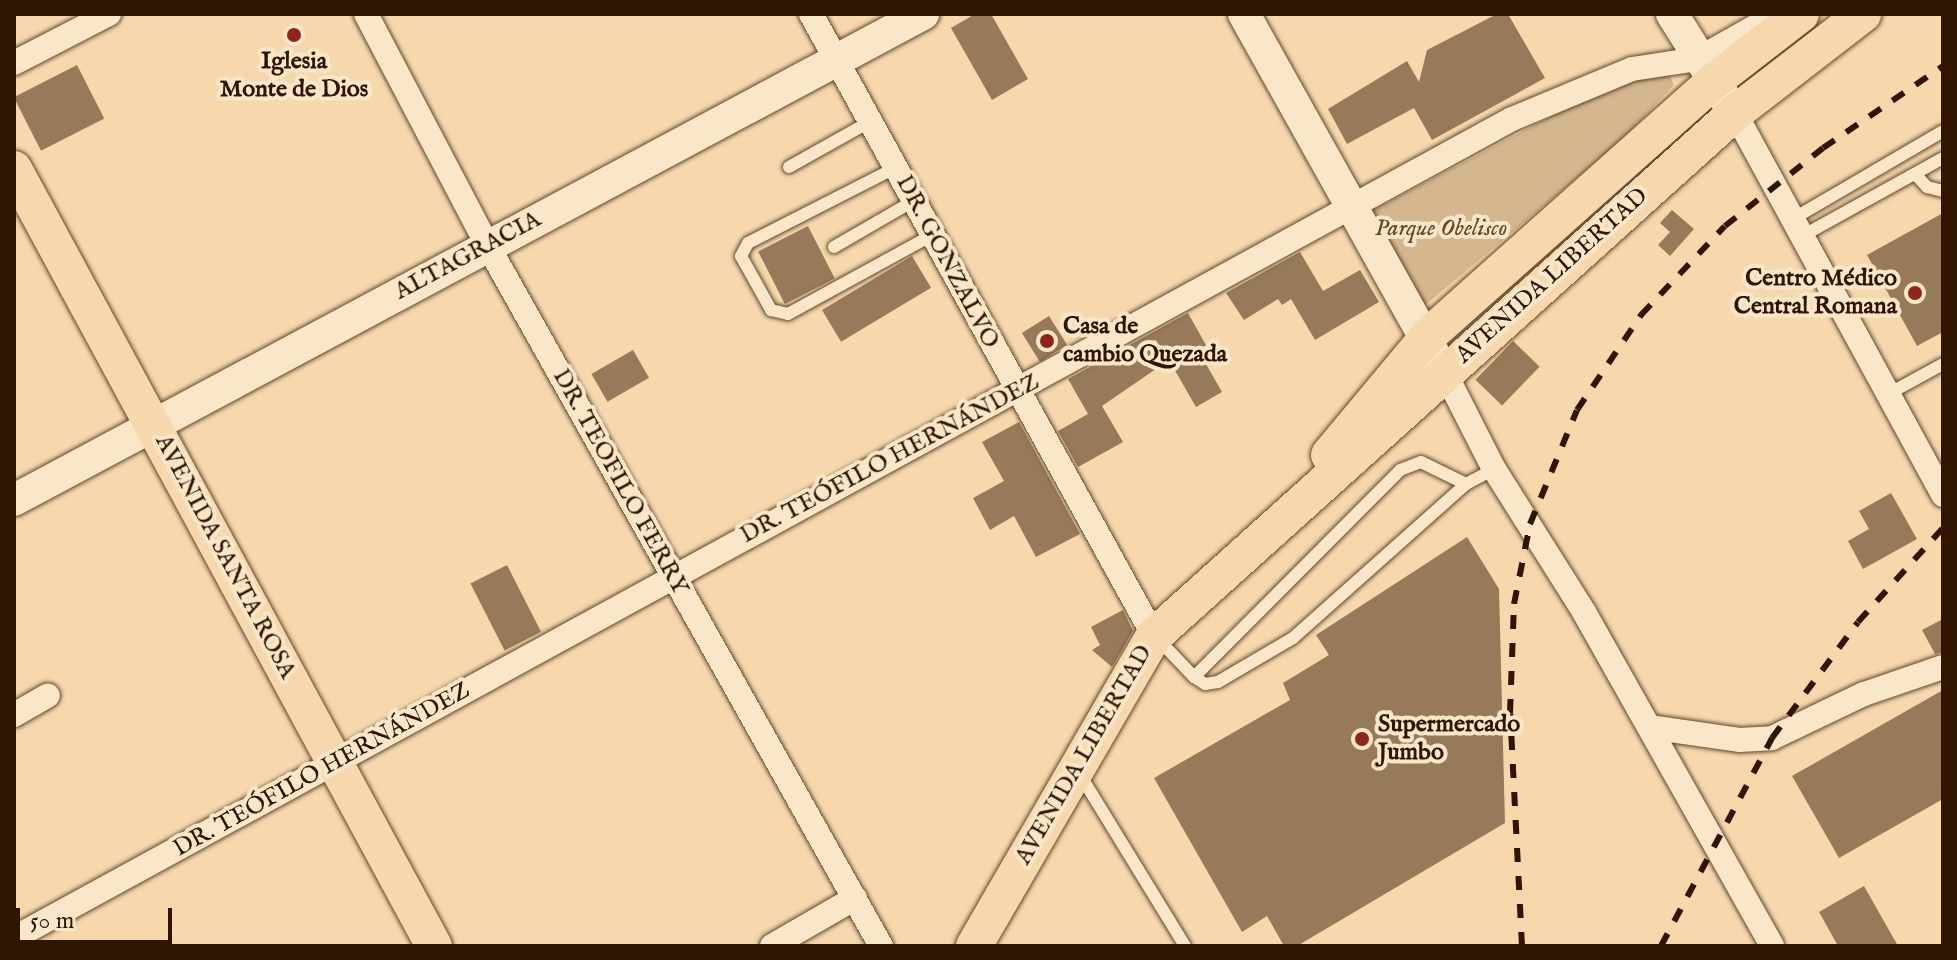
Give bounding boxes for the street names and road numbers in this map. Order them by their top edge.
street label: DR. GONZALVO [889,170,1005,354]
street label: AVENIDA LIBERTAD [1450,182,1654,370]
street label: ALTAGRACIA [390,205,546,307]
street label: DR. TEOFILO FERRY [546,364,694,600]
street label: DR. TEÓFILO HERNÁNDEZ [736,368,1044,550]
street label: AVENIDA SANTA ROSA [148,430,302,684]
street label: AVENIDA LIBERTAD [1009,640,1159,870]
street label: DR. TEÓFILO HERNÁNDEZ [169,676,475,864]

